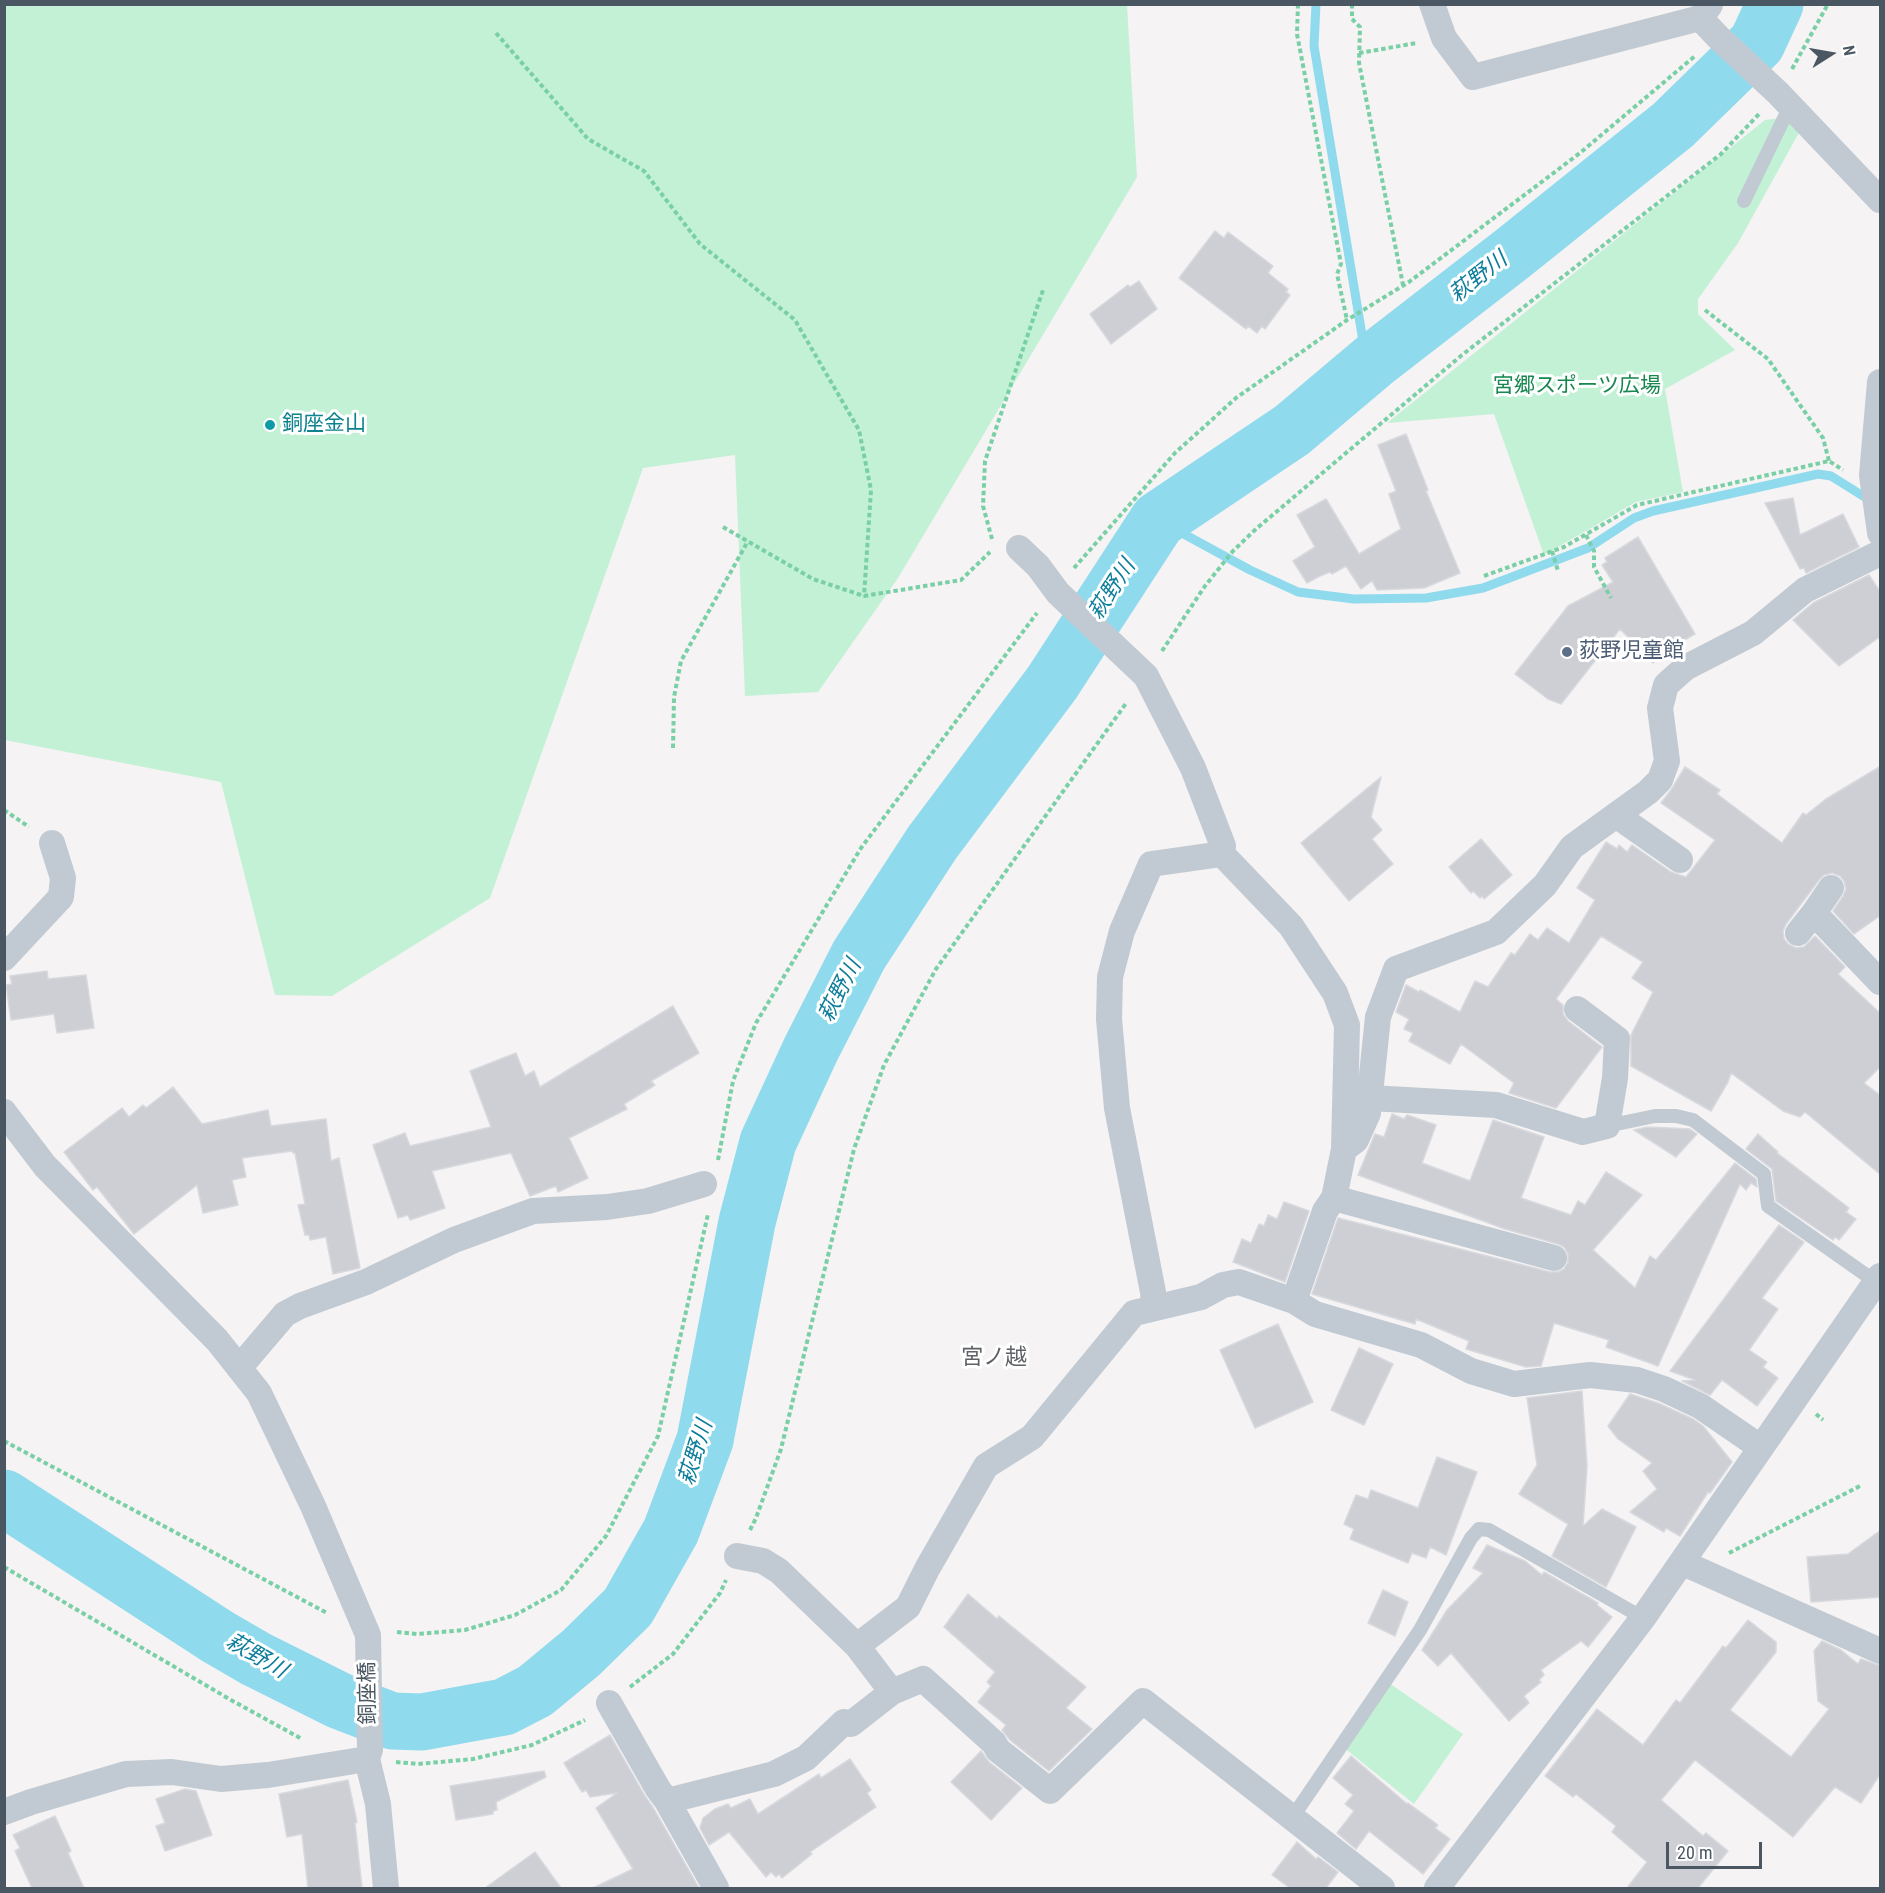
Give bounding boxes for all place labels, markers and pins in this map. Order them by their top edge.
place label: 銅座金山 [282,412,366,438]
marker: 銅座金山 [263,418,277,432]
place label: 荻野児童館 [1579,639,1684,665]
marker: 荻野児童館 [1560,645,1574,659]

